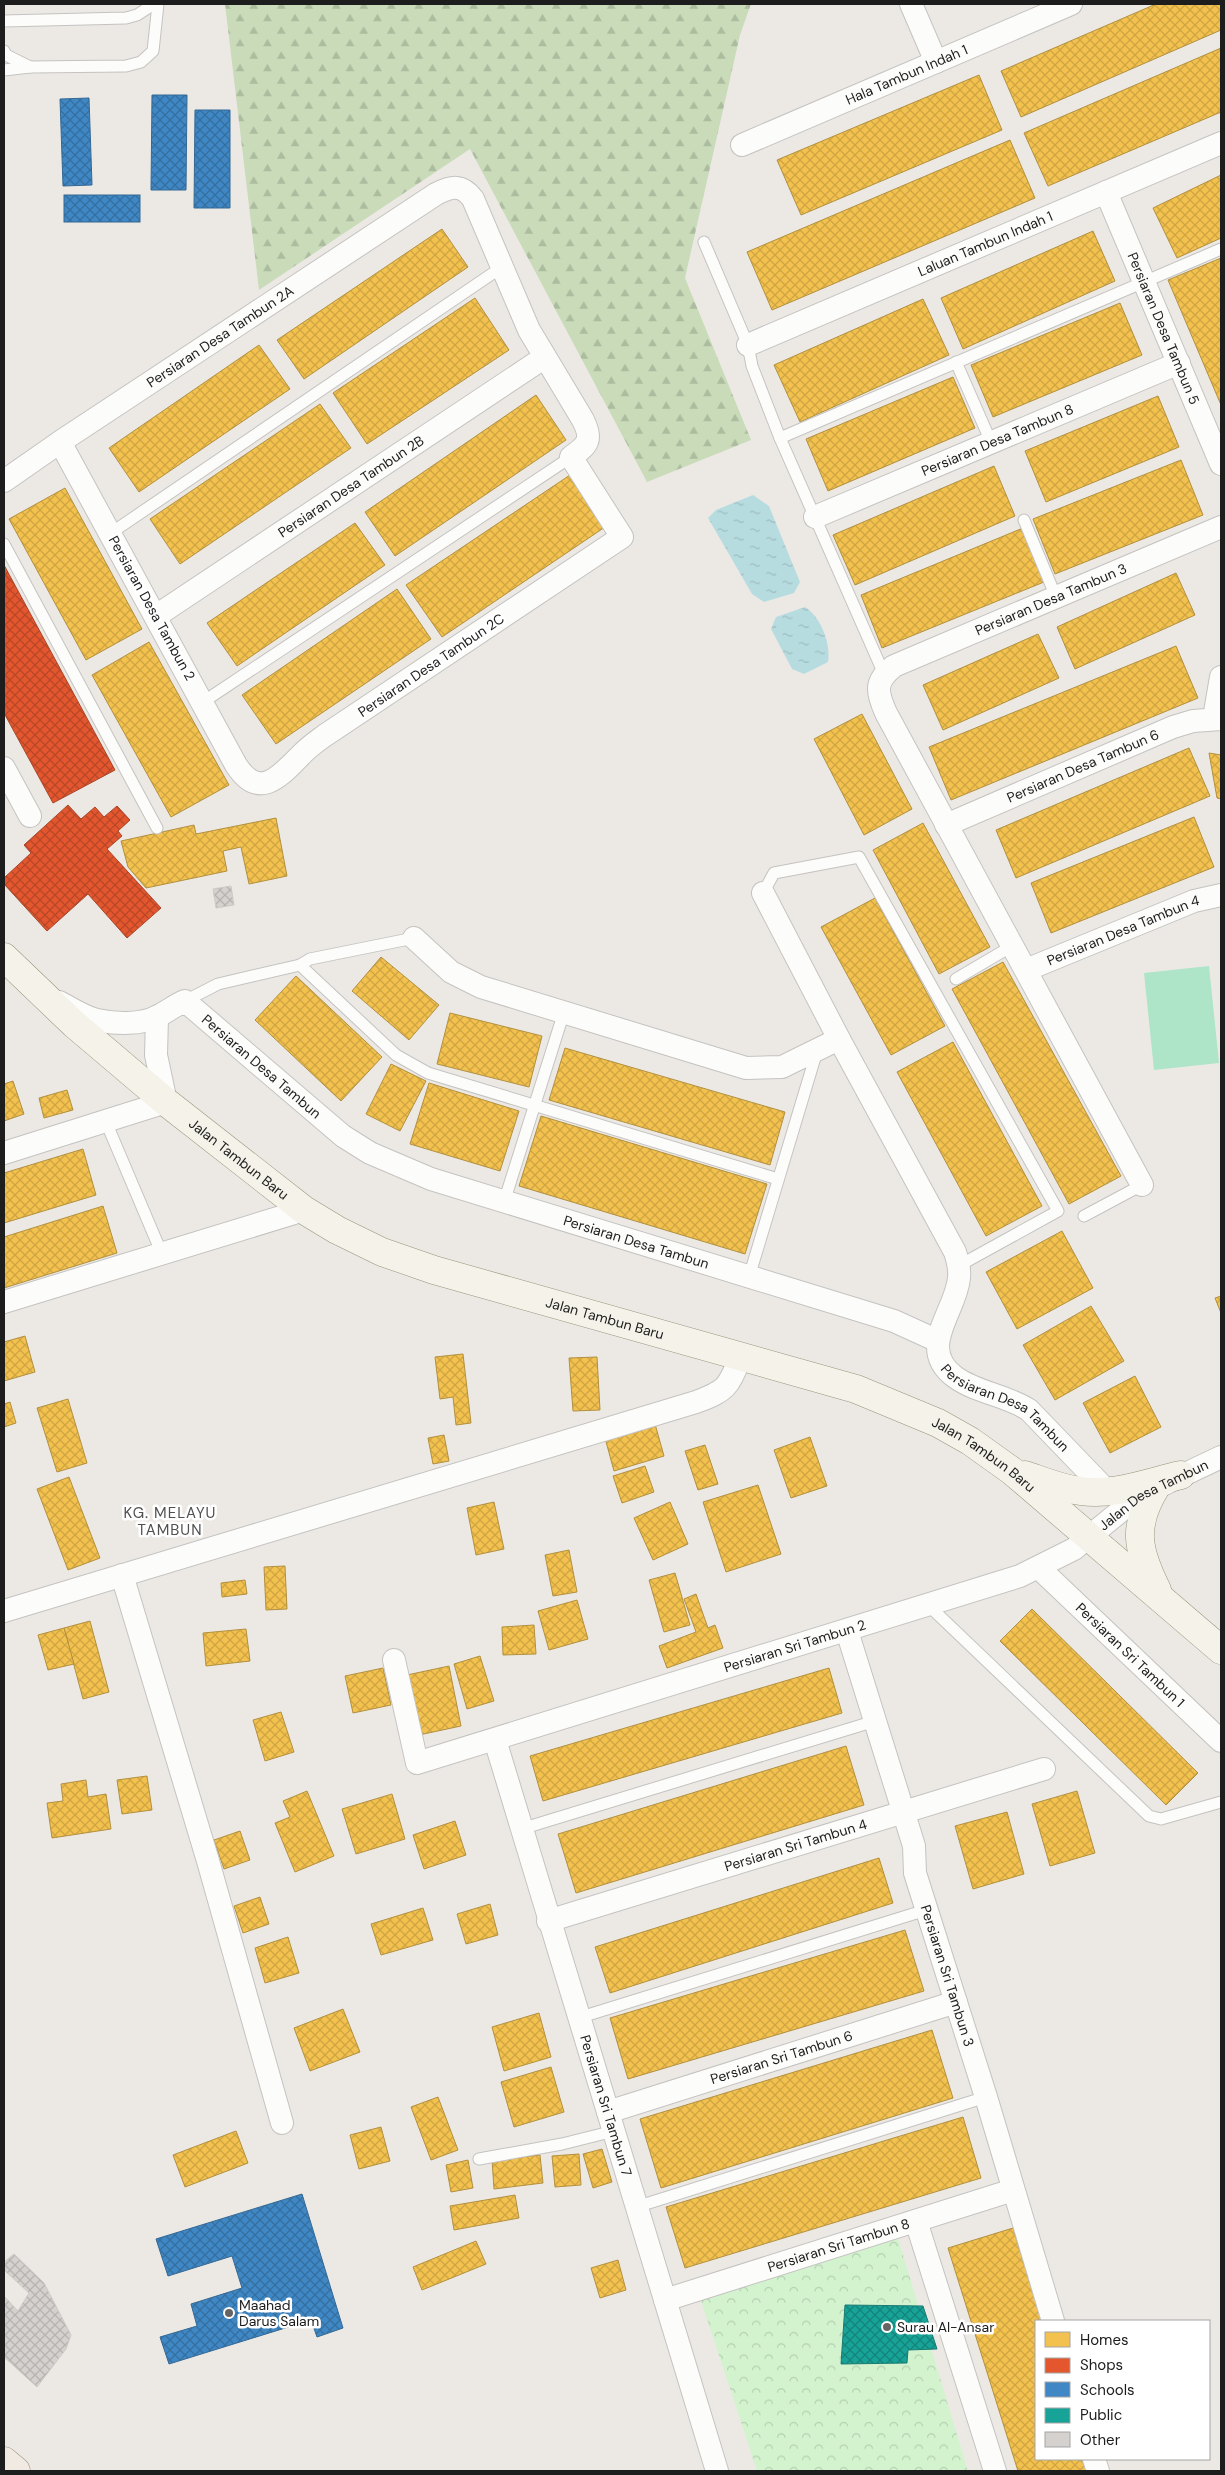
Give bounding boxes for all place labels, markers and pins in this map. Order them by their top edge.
place label: Maahad Darus Salam [239,2296,319,2330]
marker: Maahad Darus Salam [223,2307,235,2319]
place label: Surau Al-Ansar [897,2318,994,2336]
marker: Surau Al-Ansar [881,2321,893,2333]

